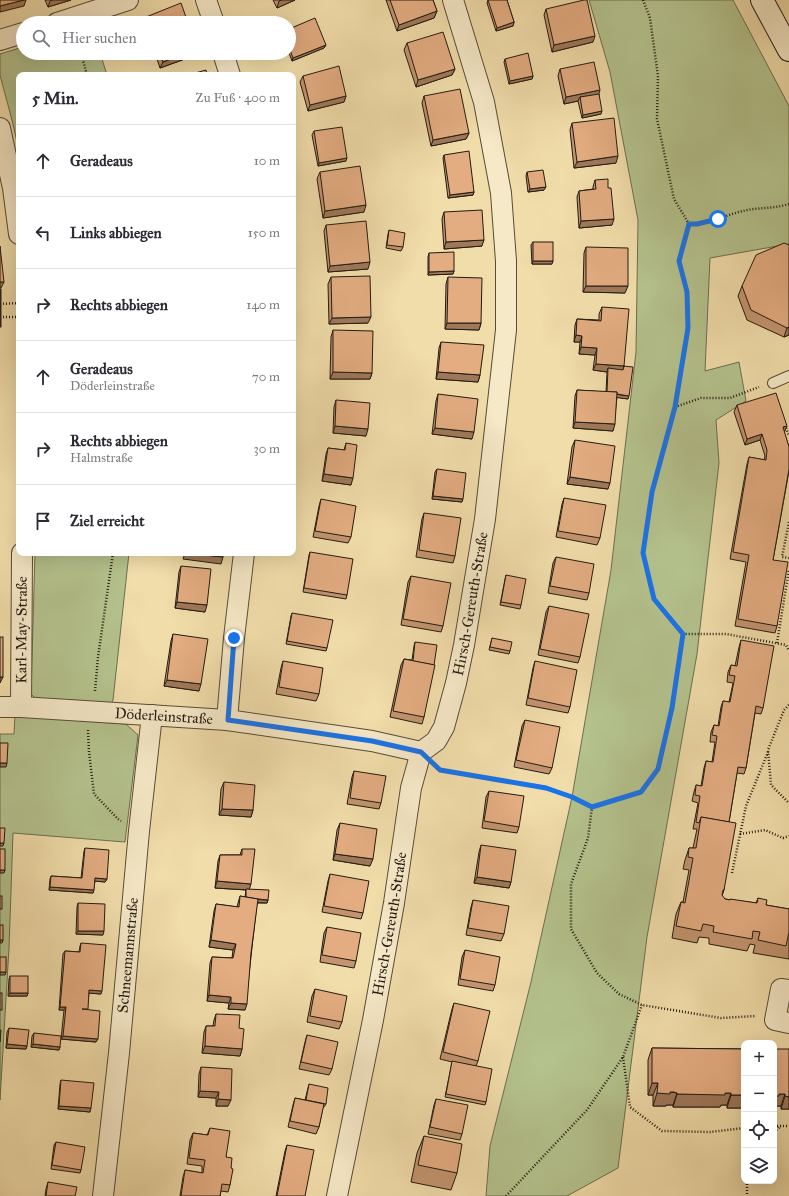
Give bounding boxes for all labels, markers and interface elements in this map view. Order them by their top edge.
search box [16,16,296,60]
icon: search [30,27,52,49]
text: Hier suchen [62,29,137,47]
text: 5 Min. [32,88,79,109]
text: Zu Fuß · 400 m [196,90,280,106]
icon: ahead [32,150,54,172]
text: Geradeaus [70,152,133,170]
text: 10 m [254,153,280,169]
route start [709,210,727,228]
icon: left [32,222,54,244]
text: Links abbiegen [70,224,162,242]
text: 150 m [248,225,280,241]
icon: right [32,294,54,316]
text: Rechts abbiegen [70,296,168,314]
text: 140 m [246,297,280,313]
text: Geradeaus [70,360,133,378]
icon: ahead [32,366,54,388]
text: 70 m [252,369,280,385]
text: Döderleinstraße [70,378,155,394]
text: Rechts abbiegen [70,432,168,450]
icon: right [32,438,54,460]
text: 30 m [254,441,280,457]
text: Halmstraße [70,450,133,466]
icon: arrive [32,510,54,532]
text: Ziel erreicht [70,512,145,530]
street label: Hirsch-Gereuth-Straße [449,530,492,677]
street label: Karl-May-Straße [12,576,31,684]
route end [225,629,243,647]
street label: Döderleinstraße [114,704,213,728]
street label: Hirsch-Gereuth-Straße [368,851,410,998]
street label: Schneemannstraße [114,897,142,1014]
map controls [741,1040,777,1184]
button: + [741,1040,777,1076]
button: − [741,1076,777,1112]
button: locate [741,1112,777,1148]
button: layers [741,1148,777,1184]

